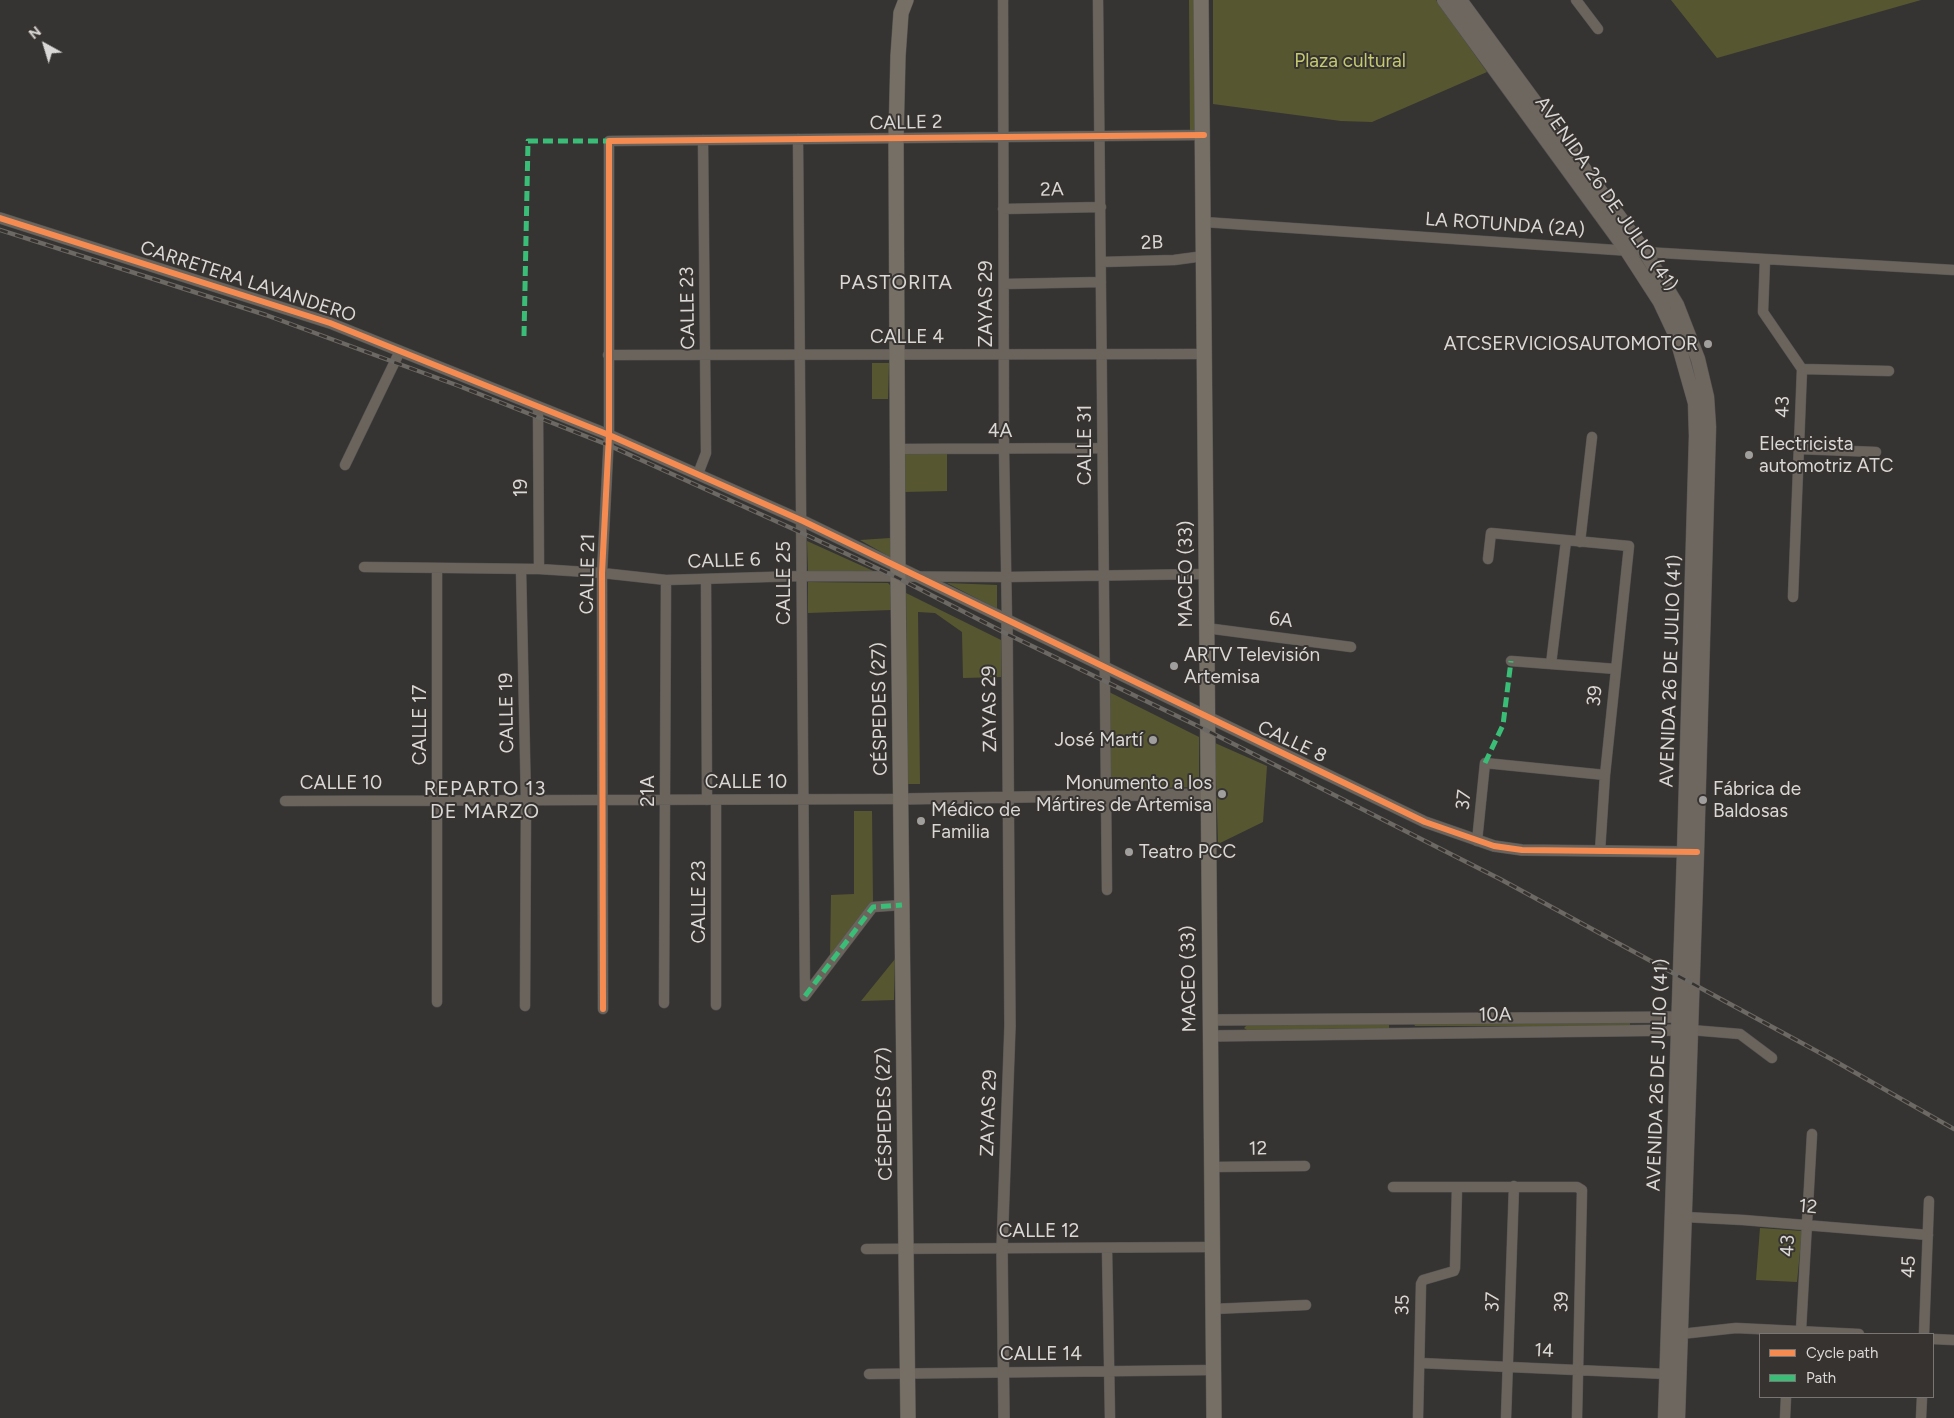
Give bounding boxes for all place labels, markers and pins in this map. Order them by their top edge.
place label: ATCSERVICIOSAUTOMOTOR [1444,333,1698,355]
marker: ATCSERVICIOSAUTOMOTOR [1702,338,1714,350]
place label: Electricista automotriz ATC [1759,433,1893,477]
marker: Electricista automotriz ATC [1743,449,1755,461]
place label: ARTV Televisión Artemisa [1184,644,1320,688]
marker: ARTV Televisión Artemisa [1168,660,1180,672]
place label: José Martí [1054,729,1143,751]
marker: José Martí [1147,734,1159,746]
place label: Monumento a los Mártires de Artemisa [1036,772,1212,816]
place label: Fábrica de Baldosas [1713,778,1801,822]
marker: Monumento a los Mártires de Artemisa [1216,788,1228,800]
marker: Fábrica de Baldosas [1697,794,1709,806]
place label: Médico de Familia [931,799,1021,843]
marker: Médico de Familia [915,815,927,827]
place label: Teatro PCC [1139,841,1236,863]
marker: Teatro PCC [1123,846,1135,858]

